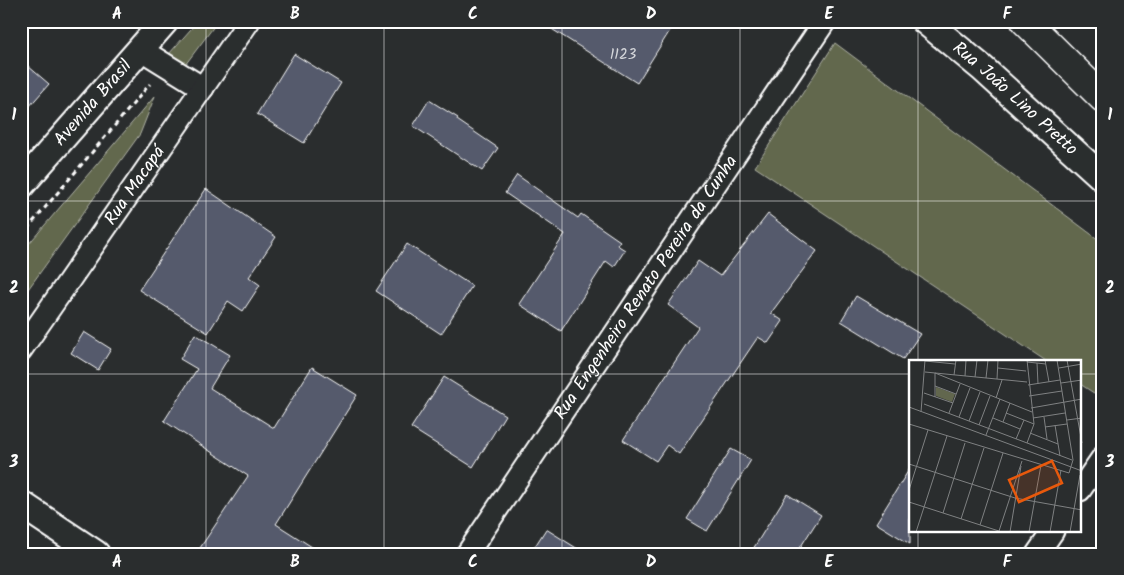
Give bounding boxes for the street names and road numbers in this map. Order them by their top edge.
street label: Rua João Lino Pretto [946,34,1084,163]
street label: Avenida Brasil [47,53,140,153]
street label: Rua Macapá [97,139,174,231]
street label: Rua Engenheiro Renato Pereira da Cunha [547,149,745,426]

